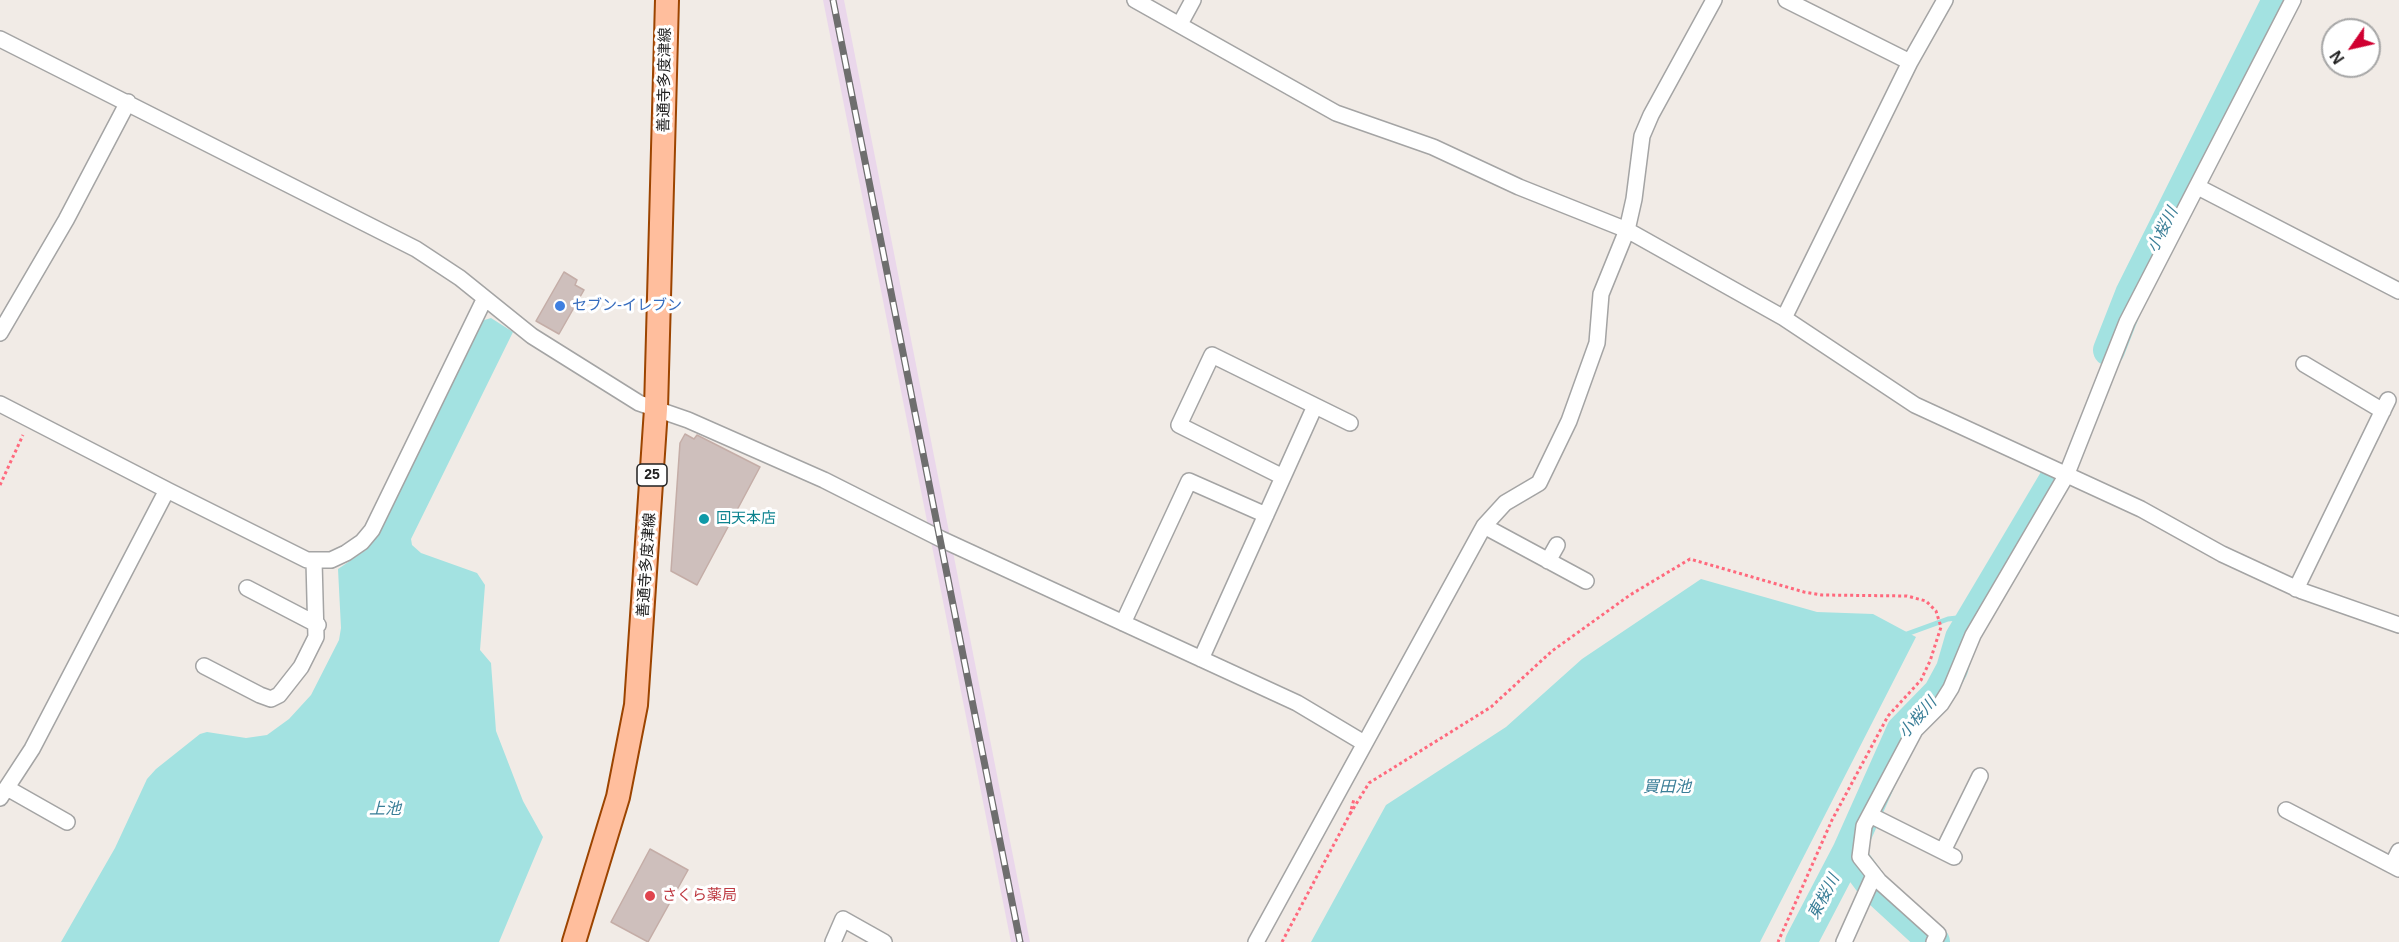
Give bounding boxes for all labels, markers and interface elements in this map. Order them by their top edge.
north arrow [2321,18,2381,78]
street label: 善通寺多度津線 [655,27,675,133]
text: N [2327,48,2348,67]
water label: 小桜川 [2144,204,2182,256]
place label: セブン-イレブン [572,297,682,315]
marker: セブン-イレブン [553,299,567,313]
road number: 25 [637,464,667,486]
place label: 回天本店 [716,510,776,528]
street label: 善通寺多度津線 [634,512,660,618]
marker: 回天本店 [697,512,711,526]
water label: 小桜川 [1895,694,1941,742]
water label: 買田池 [1643,778,1691,798]
water label: 上池 [369,800,401,820]
water label: 東桜川 [1804,871,1844,923]
place label: さくら薬局 [662,887,737,905]
marker: さくら薬局 [643,889,657,903]

